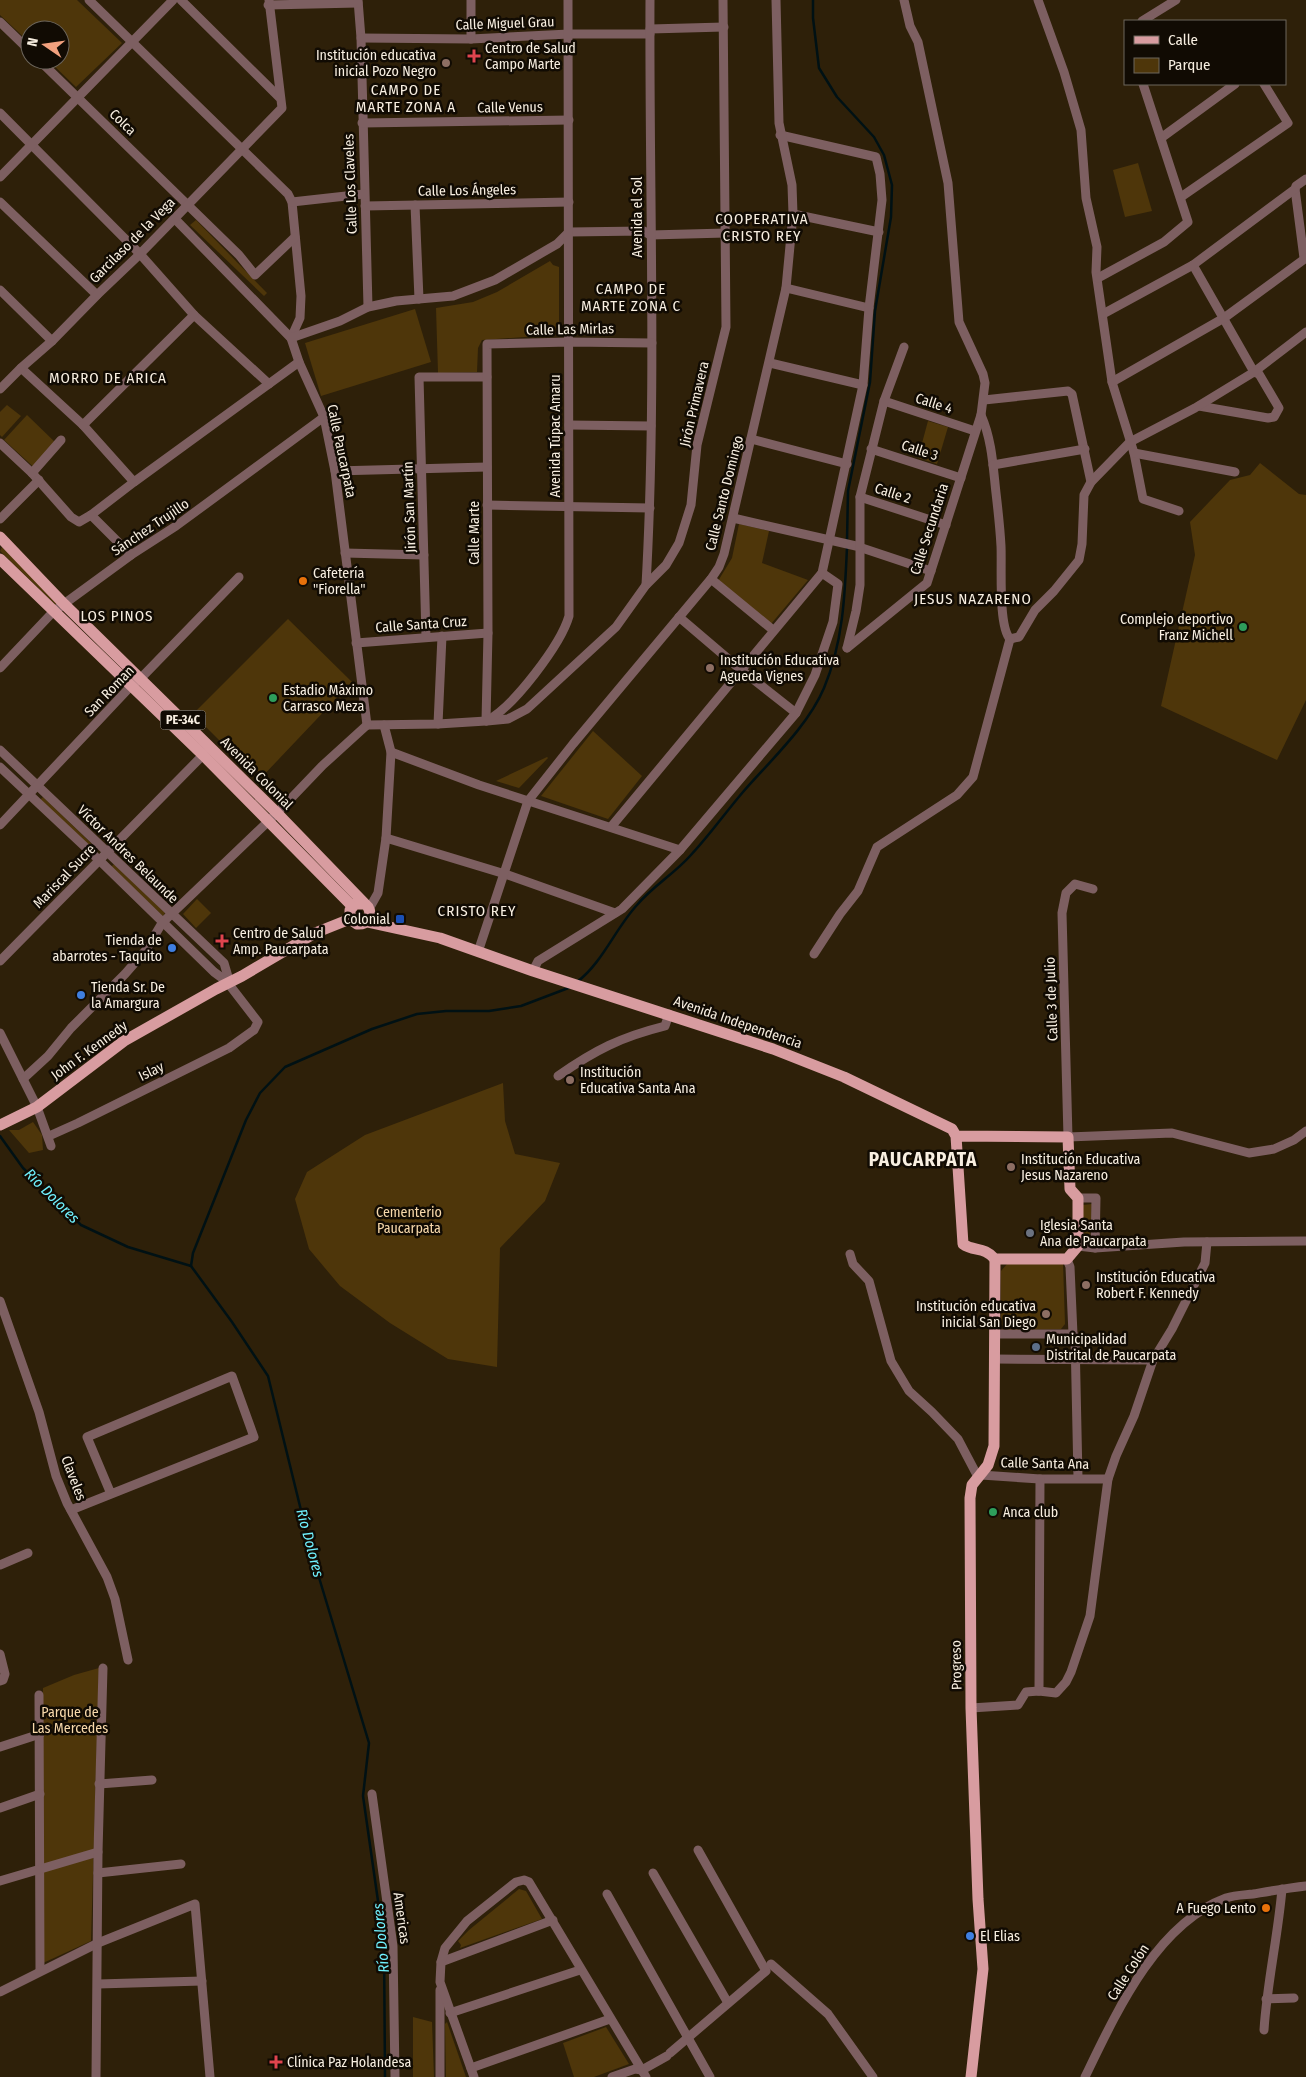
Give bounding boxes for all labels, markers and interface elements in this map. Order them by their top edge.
street label: Calle Miguel Grau [455,13,555,34]
north arrow [20,20,70,70]
legend [1124,20,1286,85]
text: Calle [1168,31,1198,49]
text: N [24,36,42,48]
place label: Centro de Salud Campo Marte [485,40,576,73]
place label: Institución educativa inicial Pozo Negro [316,47,436,80]
marker: Centro de Salud Campo Marte [467,49,481,63]
text: Parque [1168,56,1211,74]
marker: Institución educativa inicial Pozo Negro [440,57,452,69]
district label: CAMPO DE MARTE ZONA A [356,81,456,116]
street label: Calle Venus [477,98,543,117]
street label: Colca [106,106,140,139]
street label: Calle Los Claveles [340,133,361,235]
street label: Avenida el Sol [629,176,646,257]
street label: Calle Los Ángeles [418,180,516,200]
street label: Garcilaso de la Vega [86,194,179,287]
district label: COOPERATIVA CRISTO REY [715,210,809,245]
district label: CAMPO DE MARTE ZONA C [581,280,681,315]
street label: Calle Las Mirlas [526,320,614,339]
street label: Jirón Primavera [676,360,713,448]
district label: MORRO DE ARICA [49,369,167,387]
street label: Avenida Túpac Amaru [547,375,564,497]
street label: Calle 4 [913,390,955,417]
street label: Calle Paucarpata [323,403,360,500]
street label: Calle Santo Domingo [702,434,747,553]
street label: Calle 3 [899,437,940,464]
street label: Jirón San Martín [399,461,420,553]
street label: Calle 2 [872,480,913,507]
street label: Calle Secundaria [907,481,952,577]
street label: Sánchez Trujillo [108,495,192,560]
street label: Calle Marte [466,501,483,565]
place label: Cafetería "Fiorella" [313,565,366,598]
marker: Cafetería "Fiorella" [297,575,309,587]
district label: JESUS NAZARENO [914,590,1032,608]
district label: LOS PINOS [80,607,154,625]
place label: Complejo deportivo Franz Michell [1120,611,1233,644]
street label: Calle Santa Cruz [375,613,468,636]
marker: Complejo deportivo Franz Michell [1237,621,1249,633]
place label: Institución Educativa Agueda Vignes [720,652,840,685]
street label: San Roman [81,662,138,720]
marker: Institución Educativa Agueda Vignes [704,662,716,674]
place label: Estadio Máximo Carrasco Meza [283,682,373,715]
marker: Estadio Máximo Carrasco Meza [267,692,279,704]
road number: PE-34C [160,710,206,730]
street label: Avenida Colonial [217,734,297,813]
street label: Víctor Andres Belaunde [74,802,182,907]
street label: Mariscal Sucre [30,841,99,912]
district label: CRISTO REY [438,902,516,920]
place label: Colonial [343,911,390,928]
marker: Colonial [394,913,406,925]
place label: Centro de Salud Amp. Paucarpata [233,925,329,958]
place label: Tienda de abarrotes - Taquito [52,932,162,965]
marker: Centro de Salud Amp. Paucarpata [215,934,229,948]
marker: Tienda de abarrotes - Taquito [166,942,178,954]
street label: Calle 3 de Julio [1042,957,1061,1041]
place label: Tienda Sr. De la Amargura [91,979,165,1012]
marker: Tienda Sr. De la Amargura [75,989,87,1001]
street label: Avenida Independencia [672,993,804,1052]
street label: John F. Kennedy [48,1017,131,1084]
street label: Islay [136,1058,167,1085]
place label: Institución Educativa Santa Ana [580,1064,696,1097]
marker: Institución Educativa Santa Ana [564,1074,576,1086]
district label: PAUCARPATA [869,1148,977,1171]
place label: Institución Educativa Jesus Nazareno [1021,1151,1141,1184]
marker: Institución Educativa Jesus Nazareno [1005,1161,1017,1173]
water label: Río Dolores [21,1165,84,1228]
park label: Cementerio Paucarpata [376,1204,442,1237]
place label: Iglesia Santa Ana de Paucarpata [1040,1217,1147,1250]
marker: Iglesia Santa Ana de Paucarpata [1024,1227,1036,1239]
place label: Institución Educativa Robert F. Kennedy [1096,1269,1216,1302]
marker: Institución Educativa Robert F. Kennedy [1080,1279,1092,1291]
place label: Institución educativa inicial San Diego [916,1298,1036,1331]
marker: Institución educativa inicial San Diego [1040,1308,1052,1320]
place label: Municipalidad Distrital de Paucarpata [1046,1331,1177,1364]
marker: Municipalidad Distrital de Paucarpata [1030,1341,1042,1353]
street label: Claveles [57,1453,90,1503]
street label: Calle Santa Ana [1001,1454,1090,1473]
place label: Anca club [1003,1504,1058,1521]
marker: Anca club [987,1506,999,1518]
water label: Río Dolores [292,1507,328,1580]
street label: Progreso [948,1640,965,1690]
park label: Parque de Las Mercedes [32,1704,108,1737]
street label: Americas [389,1891,414,1945]
place label: A Fuego Lento [1177,1900,1256,1917]
water label: Río Dolores [369,1902,393,1974]
marker: A Fuego Lento [1260,1902,1272,1914]
place label: El Elias [980,1928,1020,1945]
marker: El Elias [964,1930,976,1942]
street label: Calle Colón [1104,1941,1153,2004]
place label: Clínica Paz Holandesa [287,2054,411,2071]
marker: Clínica Paz Holandesa [269,2055,283,2069]

